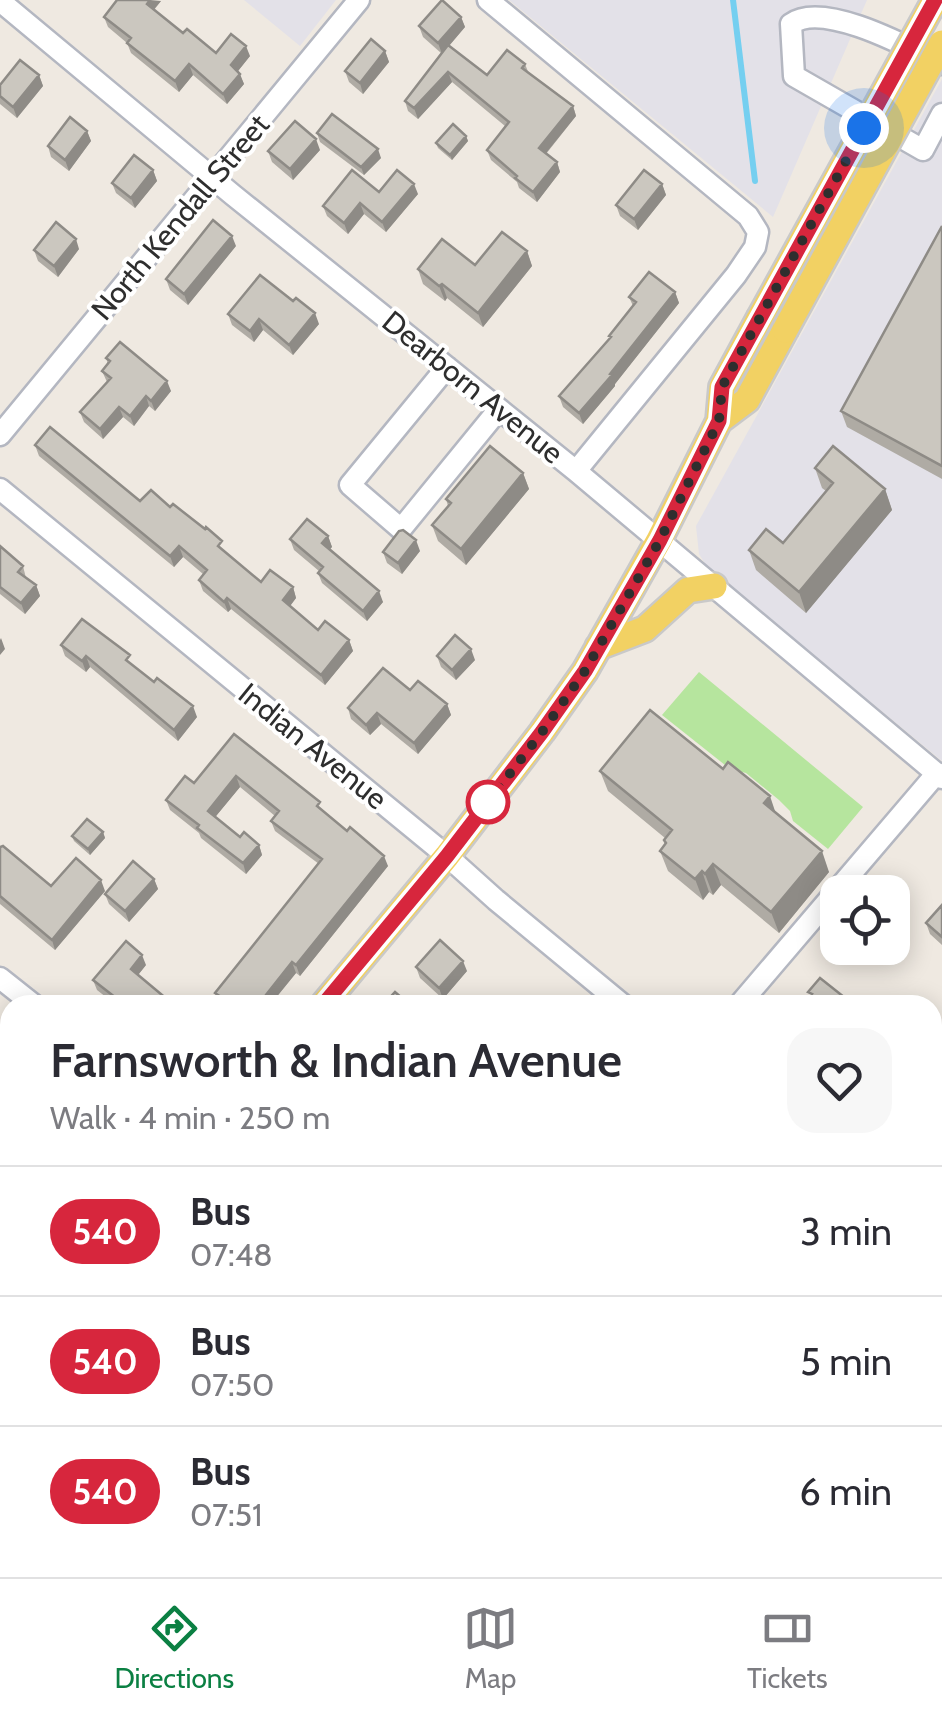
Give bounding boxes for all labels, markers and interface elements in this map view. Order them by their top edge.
your location [839,103,889,153]
street label: North Kendall Street [83,107,277,327]
street label: Dearborn Avenue [375,303,571,471]
street label: Indian Avenue [231,675,395,817]
unlabelled marker [467,781,509,823]
map controls [820,875,910,965]
button: locate [820,875,910,965]
button: heart [787,1028,892,1133]
text: Farnsworth & Indian Avenue [50,1031,622,1089]
text: Walk · 4 min · 250 m [50,1098,330,1137]
text: Bus [190,1188,251,1235]
text: 3 min [800,1208,892,1255]
text: 540 [72,1210,138,1253]
text: 07:48 [190,1235,273,1274]
text: Bus [190,1318,251,1365]
text: 5 min [800,1338,892,1385]
text: 540 [72,1340,138,1383]
text: 07:50 [190,1365,274,1404]
text: Bus [190,1448,251,1495]
text: 6 min [799,1468,892,1515]
text: 540 [72,1470,138,1513]
text: 07:51 [190,1495,262,1534]
tab: Directions [114,1601,234,1695]
tab: Map [463,1601,518,1695]
tab: Tickets [747,1601,828,1695]

